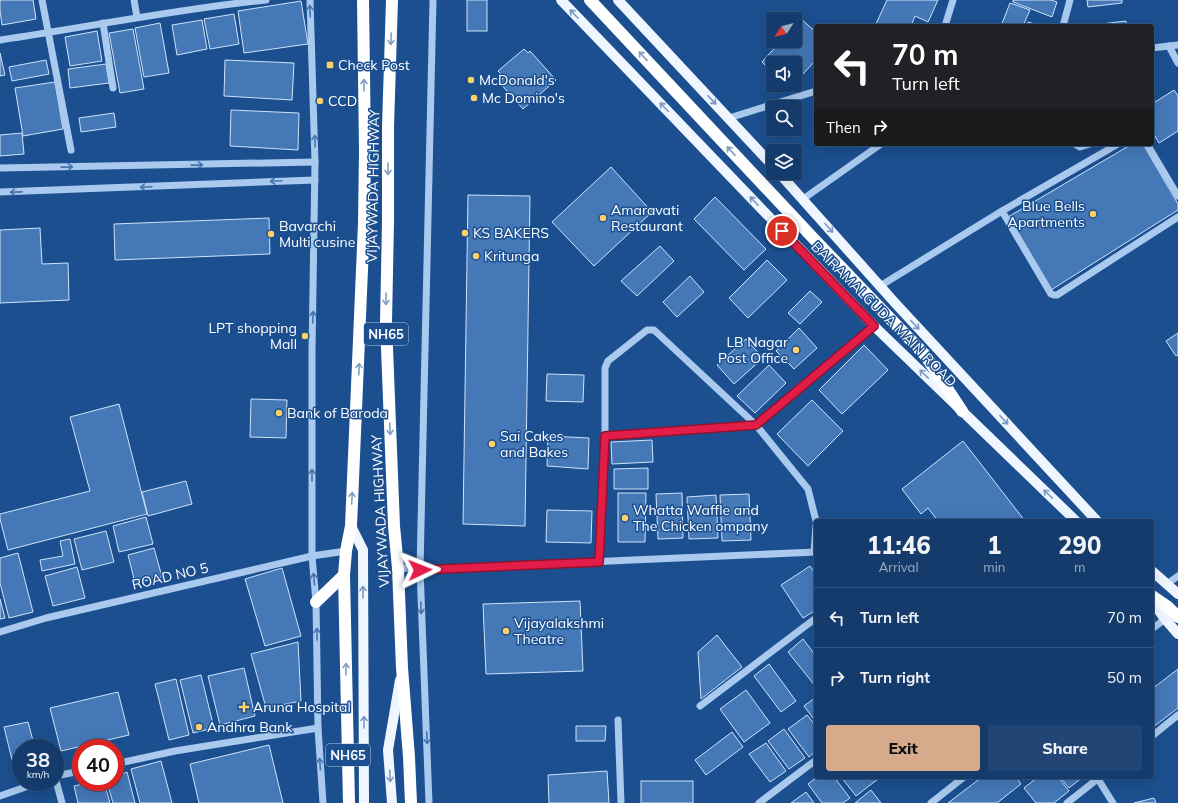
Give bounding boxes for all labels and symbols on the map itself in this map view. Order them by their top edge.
one-way arrow [307,5,314,18]
one-way arrow [570,9,579,19]
north arrow [766,12,802,48]
one-way arrow [387,32,394,45]
one-way arrow [638,51,647,61]
place label: Check Post [338,56,410,74]
marker: Check Post [325,60,335,70]
place label: McDonald's [479,71,555,89]
marker: McDonald's [466,75,476,85]
one-way arrow [360,79,368,92]
place label: Mc Domino's [482,89,565,107]
place label: CCD [328,92,357,110]
marker: Mc Domino's [469,93,479,103]
one-way arrow [707,95,717,105]
marker: CCD [315,96,325,106]
one-way arrow [659,102,669,112]
street label: VIJAYWADA HIGHWAY [363,109,383,263]
one-way arrow [311,135,319,148]
one-way arrow [727,146,736,156]
one-way arrow [190,161,203,169]
one-way arrow [384,162,392,175]
one-way arrow [60,163,73,171]
one-way arrow [270,177,283,185]
one-way arrow [140,183,153,190]
one-way arrow [10,188,23,196]
one-way arrow [749,196,759,206]
place label: Blue Bells Apartments [1008,197,1085,231]
place label: Amaravati Restaurant [611,201,683,235]
marker: Blue Bells Apartments [1088,209,1098,219]
marker: Amaravati Restaurant [598,213,608,223]
pin [765,214,799,248]
place label: Bavarchi Multi cusine [279,217,355,251]
one-way arrow [824,223,833,233]
place label: KS BAKERS [473,224,549,242]
marker: KS BAKERS [460,228,470,238]
marker: Bavarchi Multi cusine [266,229,276,239]
street label: BAIRAMALGUDA MAIN ROAD [808,238,960,390]
place label: Kritunga [484,247,539,265]
marker: Kritunga [471,251,481,261]
one-way arrow [382,292,390,305]
one-way arrow [309,311,316,324]
place label: LPT shopping Mall [208,319,297,353]
one-way arrow [910,320,920,330]
road number: NH65 [364,323,408,345]
marker: LPT shopping Mall [300,331,310,341]
place label: LB Nagar Post Office [718,333,789,367]
marker: LB Nagar Post Office [791,345,801,355]
one-way arrow [355,363,362,376]
one-way arrow [919,370,929,379]
place label: Bank of Baroda [287,404,388,422]
marker: Bank of Baroda [274,408,284,418]
one-way arrow [999,415,1008,425]
one-way arrow [386,422,394,435]
place label: Sai Cakes and Bakes [500,427,568,461]
street label: VIJAYWADA HIGHWAY [367,433,393,588]
marker: Sai Cakes and Bakes [487,439,497,449]
one-way arrow [308,469,316,482]
one-way arrow [1043,489,1053,499]
one-way arrow [349,492,356,505]
place label: Whatta Waffle and The Chicken ompany [633,501,769,535]
marker: Whatta Waffle and The Chicken ompany [620,513,630,523]
position arrow [399,549,441,591]
street label: ROAD NO 5 [130,558,210,594]
one-way arrow [310,573,318,586]
one-way arrow [359,586,367,599]
one-way arrow [418,601,425,614]
place label: Vijayalakshmi Theatre [514,614,604,648]
marker: Vijayalakshmi Theatre [501,626,511,636]
one-way arrow [313,628,321,641]
one-way arrow [342,663,350,676]
place label: Aruna Hospital [253,698,351,716]
marker: Aruna Hospital [238,701,250,713]
one-way arrow [360,716,368,729]
place label: Andhra Bank [207,718,293,736]
marker: Andhra Bank [194,722,204,732]
one-way arrow [423,731,430,744]
speed limit sign: 40 [72,739,124,791]
road number: NH65 [326,744,370,766]
one-way arrow [317,758,324,771]
one-way arrow [386,769,394,782]

